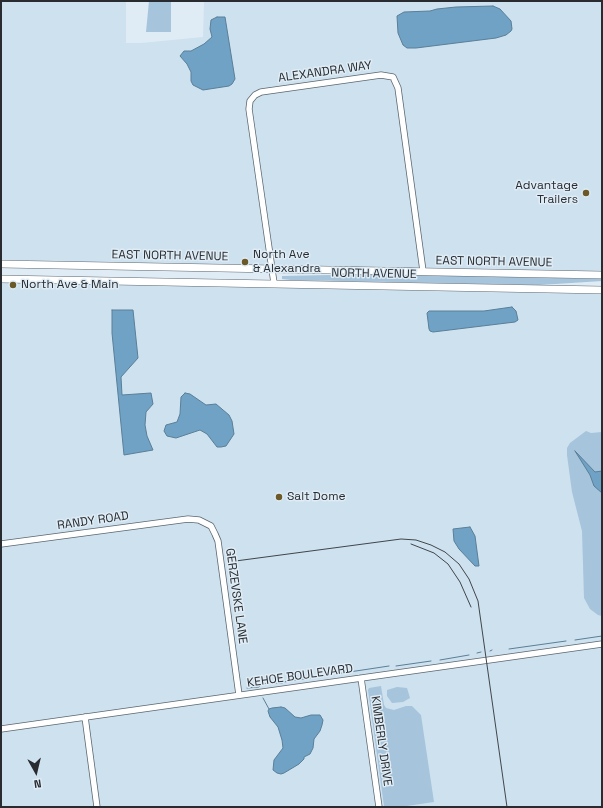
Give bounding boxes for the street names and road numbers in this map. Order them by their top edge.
street label: ALEXANDRA WAY [277,58,373,86]
street label: EAST NORTH AVENUE [112,248,228,264]
street label: EAST NORTH AVENUE [436,254,552,270]
street label: NORTH AVENUE [331,266,417,282]
street label: RANDY ROAD [56,509,130,533]
street label: GERZEVSKE LANE [222,547,250,645]
street label: KEHOE BOULEVARD [246,661,354,691]
street label: KIMBERLY DRIVE [368,695,394,787]

